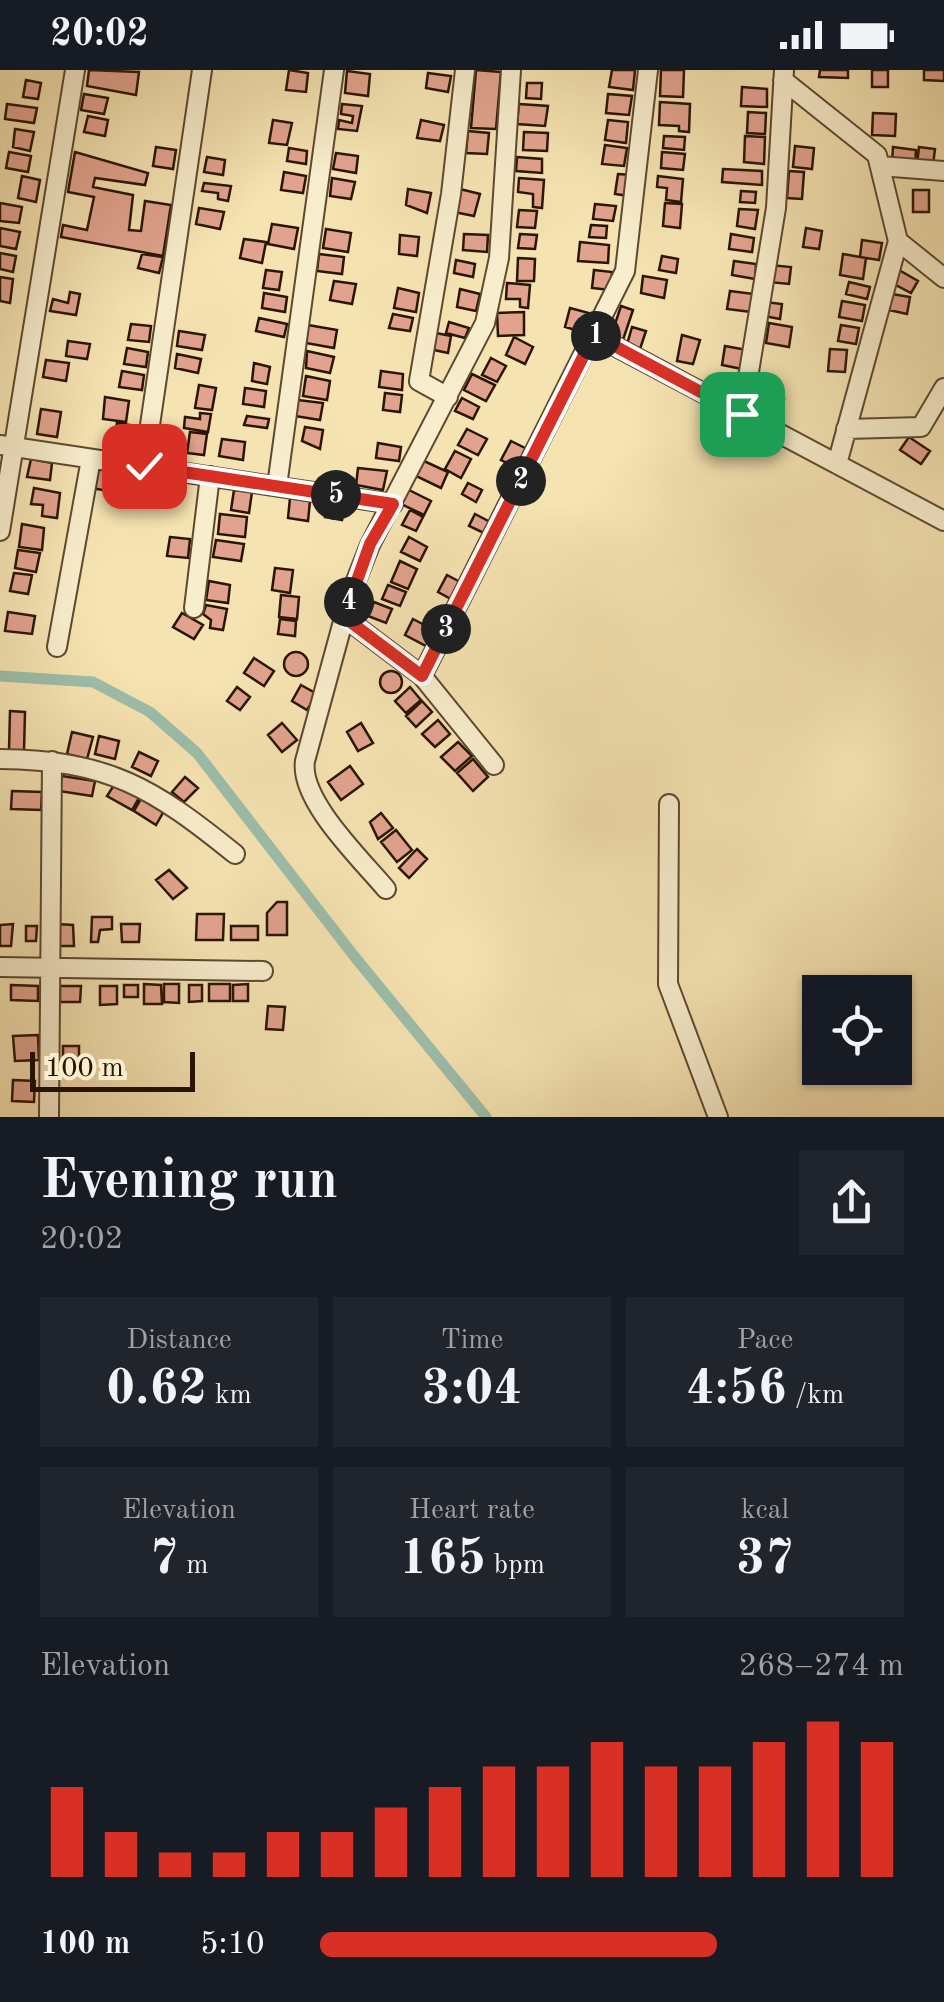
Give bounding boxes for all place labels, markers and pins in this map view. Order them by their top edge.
pin: 1 [571,311,621,361]
pin [700,372,785,457]
pin [102,424,187,509]
pin: 2 [496,456,546,506]
pin: 5 [311,470,361,520]
pin: 4 [324,577,374,627]
pin: 3 [421,604,471,654]

